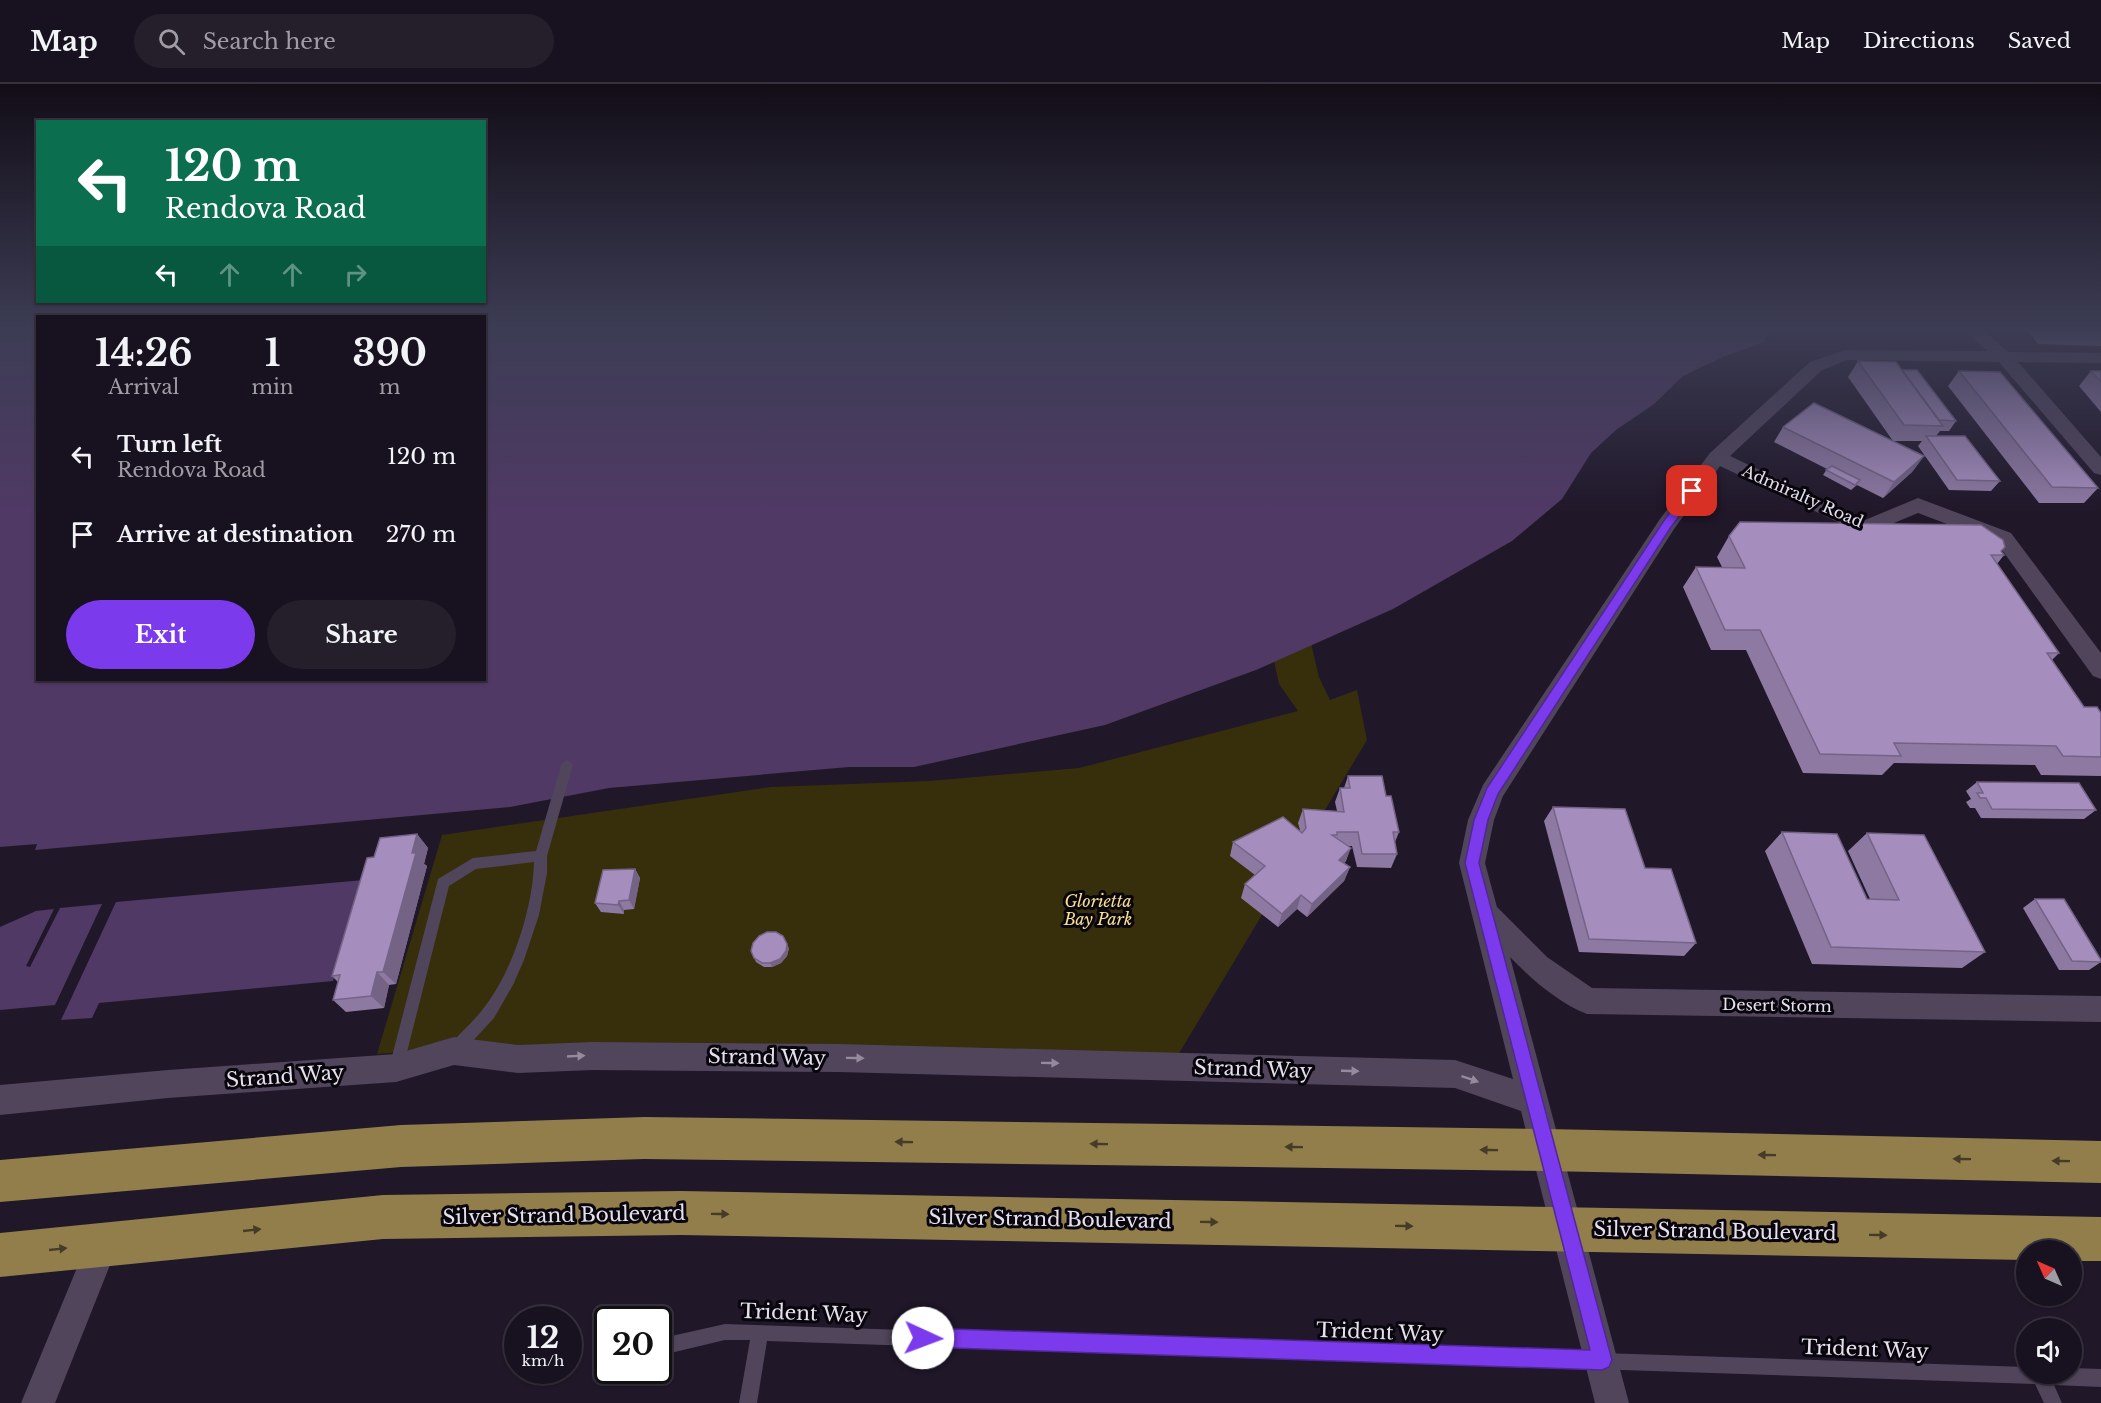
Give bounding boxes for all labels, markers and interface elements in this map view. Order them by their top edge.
search box [134,14,554,68]
text: Map [30,24,98,59]
icon: search [155,25,188,58]
text: Search here [203,28,336,55]
text: Map [1781,28,1830,54]
text: Directions [1863,28,1975,54]
text: Saved [2008,28,2071,54]
text: 120 m [165,140,300,192]
icon: left [66,144,144,222]
text: Rendova Road [165,192,366,225]
icon: left [150,258,183,291]
icon: ahead [213,258,246,291]
icon: ahead [276,258,309,291]
icon: right [339,258,372,291]
text: 14:26 [95,331,193,376]
text: 1 [265,331,280,376]
text: 390 [353,331,427,376]
text: Arrival [108,375,179,399]
text: min [252,375,294,399]
text: m [379,375,401,399]
text: Turn left [117,431,222,458]
icon: left [66,440,99,473]
text: 120 m [387,443,456,470]
text: Rendova Road [117,458,266,482]
street label: Admiralty Road [1739,460,1867,532]
pin [1666,465,1717,516]
icon: arrive [1675,474,1708,507]
icon: arrive [66,518,99,551]
text: Arrive at destination [117,521,354,548]
text: 270 m [386,521,456,548]
button: Exit [66,600,255,669]
button: Share [267,600,456,669]
park label: Glorietta Bay Park [1063,891,1132,929]
street label: Desert Storm [1722,994,1832,1016]
street label: Strand Way [708,1044,827,1070]
one-way arrow [567,1052,586,1061]
one-way arrow [846,1054,865,1063]
street label: Strand Way [1193,1055,1313,1083]
one-way arrow [1041,1058,1060,1067]
street label: Strand Way [225,1060,345,1092]
one-way arrow [1341,1067,1360,1076]
one-way arrow [1461,1075,1479,1085]
one-way arrow [894,1137,913,1146]
one-way arrow [1089,1139,1108,1149]
one-way arrow [1284,1142,1303,1152]
one-way arrow [1479,1145,1498,1154]
one-way arrow [1758,1150,1777,1160]
one-way arrow [1953,1154,1972,1164]
one-way arrow [2051,1156,2070,1166]
street label: Silver Strand Boulevard [442,1201,686,1229]
street label: Silver Strand Boulevard [928,1205,1172,1233]
one-way arrow [710,1209,729,1218]
street label: Silver Strand Boulevard [1593,1217,1837,1245]
one-way arrow [1200,1218,1219,1227]
one-way arrow [1395,1221,1414,1231]
one-way arrow [243,1225,262,1235]
one-way arrow [1868,1230,1887,1239]
north arrow [2016,1240,2082,1306]
map controls [2016,1240,2082,1384]
one-way arrow [49,1244,68,1254]
street label: Trident Way [740,1299,868,1327]
speed limit sign: 20 [594,1306,672,1384]
position arrow [891,1306,955,1370]
street label: Trident Way [1316,1318,1444,1346]
button: sound [2016,1318,2082,1384]
text: 12 [527,1319,559,1356]
street label: Trident Way [1801,1335,1929,1363]
text: km/h [522,1351,564,1370]

